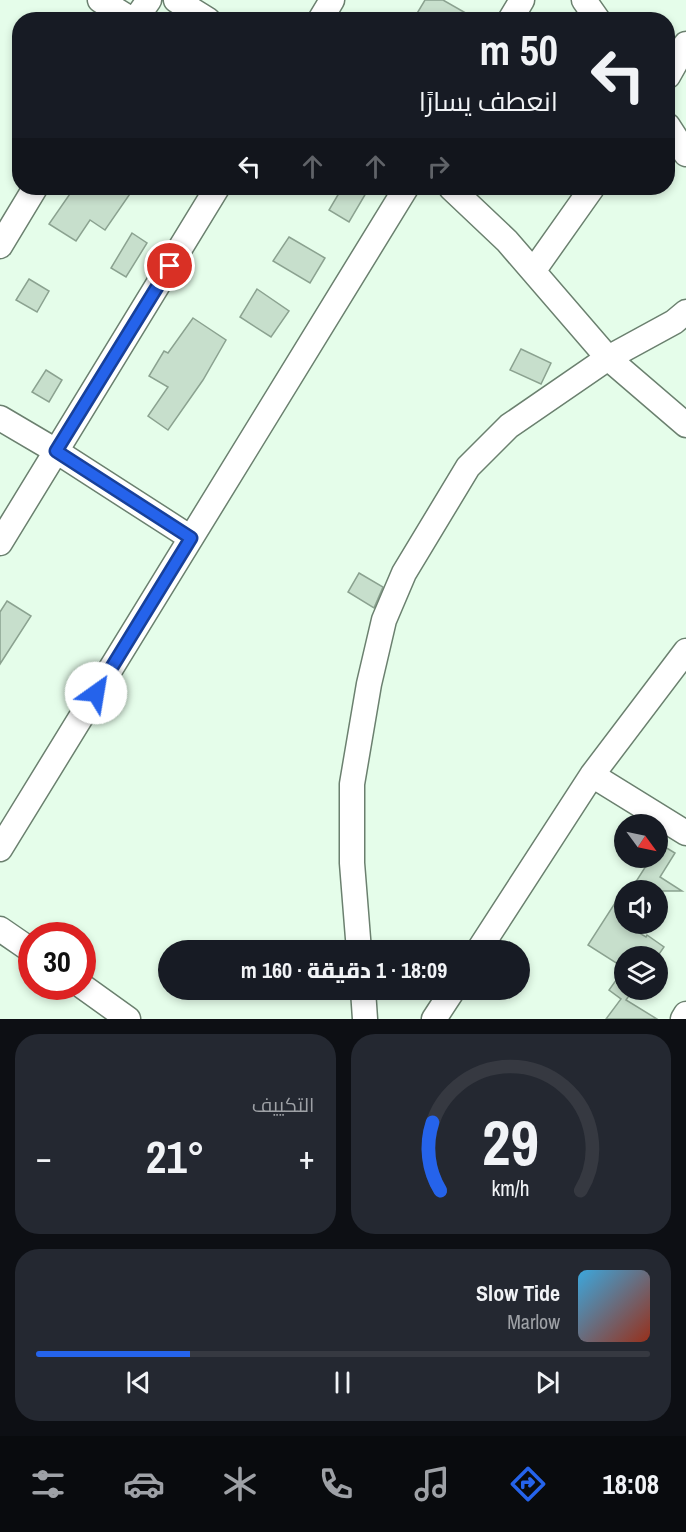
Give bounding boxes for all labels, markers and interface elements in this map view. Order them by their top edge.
text: 50 m [479,22,558,78]
icon: left [579,36,657,114]
text: انعطف يسارًا [419,83,558,119]
icon: left [233,150,266,183]
icon: ahead [296,150,329,183]
icon: ahead [359,150,392,183]
icon: right [422,150,455,183]
pin [144,240,195,291]
icon: arrive [153,249,186,282]
position arrow [64,661,128,725]
north arrow [614,814,668,868]
map controls [614,814,668,1000]
button: sound [614,880,668,934]
speed limit sign: 30 [18,922,96,1000]
button: layers [614,946,668,1000]
text: 18:09 · 1 دقيقة · 160 m [241,955,447,985]
text: التكييف [252,1091,315,1118]
text: 29 [482,1100,539,1184]
text: 21° [146,1126,205,1187]
text: − [36,1135,52,1179]
text: + [299,1135,314,1179]
text: km/h [492,1174,530,1203]
text: Slow Tide [476,1278,560,1308]
text: Marlow [507,1308,560,1335]
icon: previous [122,1366,155,1399]
icon: pause [326,1366,359,1399]
icon: next [531,1366,564,1399]
icon: filters [27,1463,69,1505]
icon: car [123,1463,165,1505]
icon: climate [219,1463,261,1505]
icon: phone [315,1463,357,1505]
icon: music [411,1463,453,1505]
icon: directions [507,1463,549,1505]
text: 18:08 [602,1466,659,1502]

